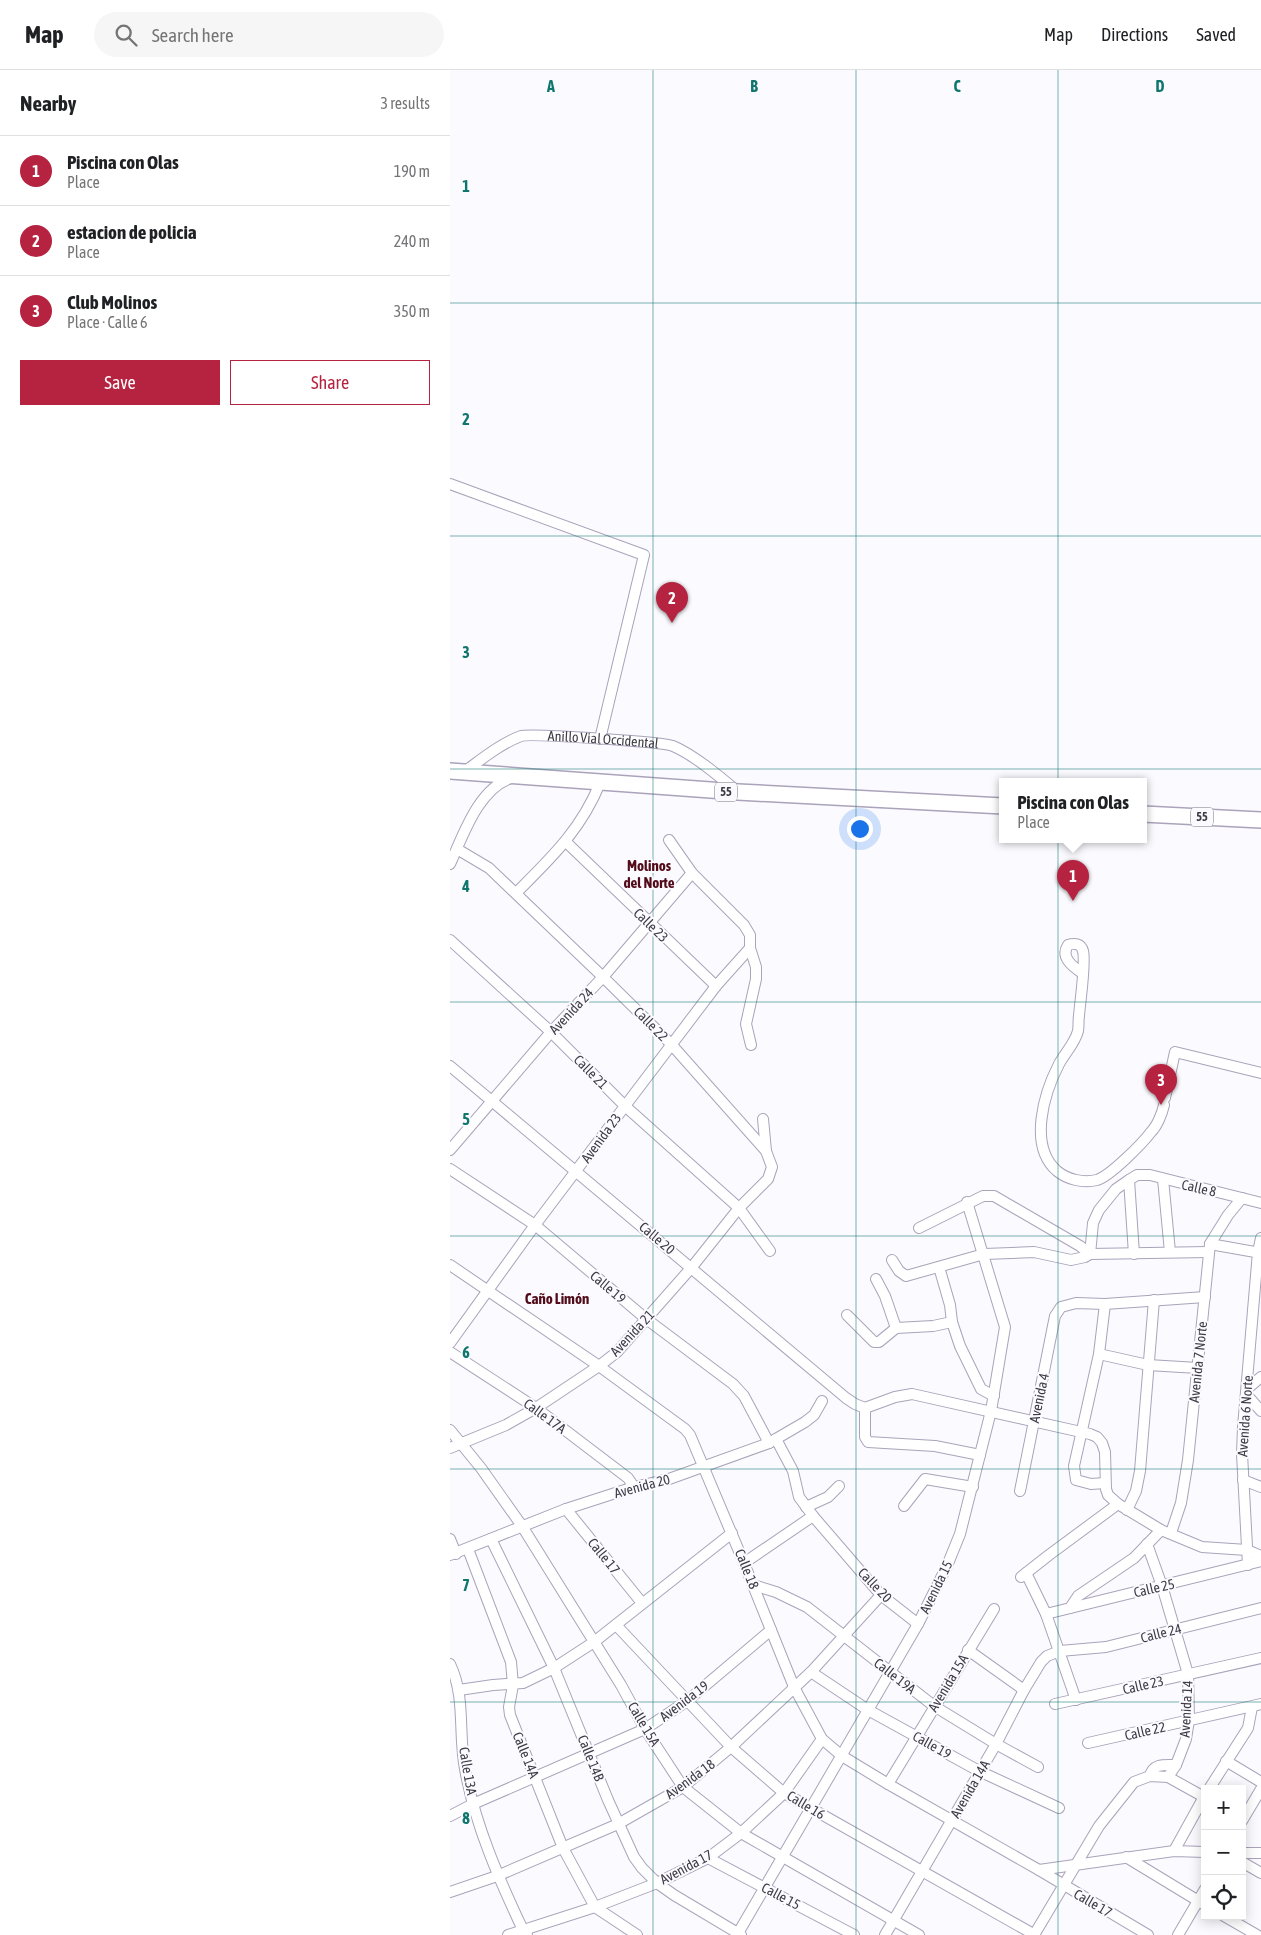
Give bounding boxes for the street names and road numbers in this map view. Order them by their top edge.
street label: Anillo Vial Occidental [547,728,660,752]
road number: 55 [715,782,737,802]
road number: 55 [1191,808,1213,826]
street label: Calle 23 [631,905,671,945]
street label: Avenida 24 [546,984,597,1037]
street label: Calle 22 [631,1004,671,1044]
street label: Calle 21 [571,1052,611,1092]
street label: Avenida 23 [578,1110,624,1166]
street label: Calle 8 [1180,1176,1218,1200]
street label: Calle 20 [636,1219,678,1258]
street label: Calle 19 [587,1268,629,1306]
street label: Avenida 21 [607,1307,657,1359]
street label: Avenida 7 Norte [1186,1321,1210,1403]
street label: Avenida 4 [1026,1371,1052,1424]
street label: Avenida 6 Norte [1234,1375,1256,1457]
street label: Calle 17A [521,1395,569,1437]
street label: Avenida 20 [612,1471,672,1501]
street label: Calle 17 [585,1535,623,1577]
street label: Calle 18 [732,1547,762,1592]
street label: Avenida 15 [916,1558,956,1616]
street label: Calle 20 [855,1565,895,1606]
street label: Calle 25 [1132,1576,1176,1600]
street label: Calle 24 [1139,1620,1183,1646]
street label: Avenida 15A [925,1651,971,1715]
street label: Calle 19A [871,1655,919,1697]
street label: Calle 23 [1121,1673,1165,1697]
street label: Avenida 19 [656,1677,712,1725]
street label: Avenida 14 [1177,1680,1196,1738]
street label: Calle 15A [625,1699,663,1749]
street label: Calle 22 [1123,1719,1167,1743]
street label: Calle 19 [910,1728,954,1762]
street label: Calle 14A [510,1730,543,1781]
street label: Calle 14B [575,1733,608,1784]
street label: Calle 13A [456,1746,480,1796]
street label: Avenida 18 [662,1756,718,1802]
street label: Avenida 14A [947,1757,993,1821]
street label: Calle 16 [784,1787,828,1823]
street label: Avenida 17 [657,1847,715,1887]
street label: Calle 15 [759,1879,803,1913]
street label: Calle 17 [1071,1886,1115,1920]

